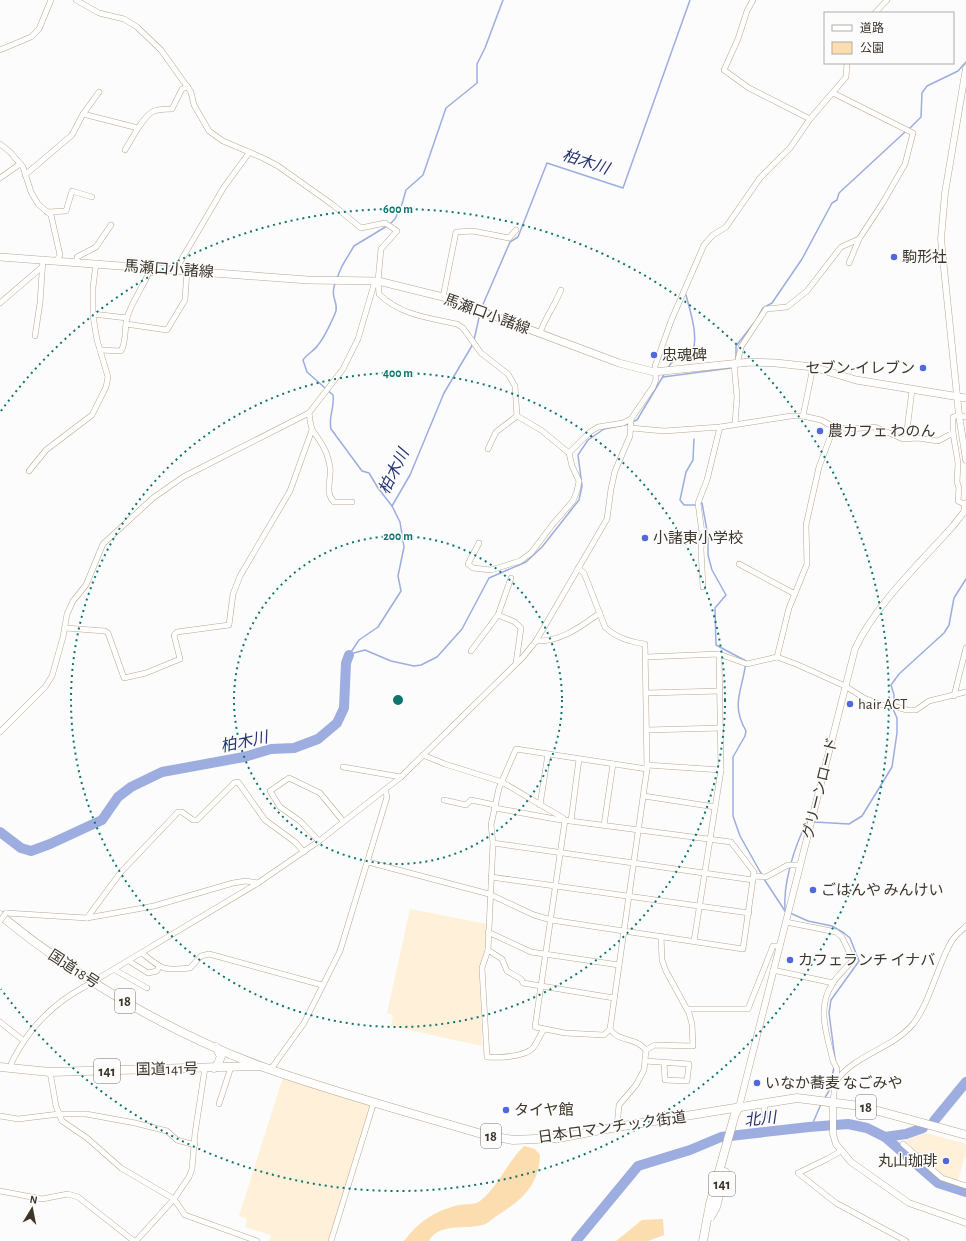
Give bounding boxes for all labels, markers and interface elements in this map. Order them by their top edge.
legend [824,12,954,64]
text: 道路 [860,21,884,34]
text: 公園 [860,42,884,54]
water label: 柏木川 [560,146,613,178]
text: 600 m [383,203,413,215]
place label: 駒形社 [902,249,947,265]
marker: 駒形社 [889,252,899,262]
street label: 馬瀬口小諸線 [124,258,214,280]
street label: 馬瀬口小諸線 [442,291,532,337]
place label: 忠魂碑 [662,347,707,363]
marker: 忠魂碑 [649,350,659,360]
place label: セブン-イレブン [805,360,915,376]
marker: セブン-イレブン [918,363,928,373]
text: 400 m [383,367,413,379]
place label: 農カフェ わのん [828,423,935,439]
marker: 農カフェ わのん [815,426,825,436]
water label: 柏木川 [375,444,412,497]
text: 200 m [383,530,413,542]
place label: 小諸東小学校 [653,530,743,546]
marker: 小諸東小学校 [640,533,650,543]
centre of rings [391,693,405,707]
place label: hair ACT [858,697,908,712]
marker: hair ACT [845,699,855,709]
water label: 柏木川 [219,728,271,755]
street label: グリーンロード [800,735,840,841]
place label: ごはんや みんけい [821,882,943,898]
marker: ごはんや みんけい [808,885,818,895]
street label: 国道18号 [46,947,102,991]
place label: カフェランチ イナバ [798,952,935,968]
marker: カフェランチ イナバ [785,955,795,965]
road number: 18 [115,989,135,1013]
road number: 141 [94,1059,120,1083]
street label: 国道141号 [136,1060,198,1078]
place label: いなか蕎麦 なごみや [765,1075,902,1091]
marker: いなか蕎麦 なごみや [752,1078,762,1088]
road number: 18 [856,1095,876,1119]
place label: タイヤ館 [514,1102,574,1118]
marker: タイヤ館 [501,1105,511,1115]
water label: 北川 [743,1108,779,1129]
street label: 日本ロマンチック街道 [537,1109,687,1145]
road number: 18 [481,1124,501,1148]
place label: 丸山珈琲 [878,1153,938,1169]
marker: 丸山珈琲 [941,1156,951,1166]
road number: 141 [709,1172,735,1196]
north arrow [12,1189,52,1229]
text: N [29,1194,38,1206]

